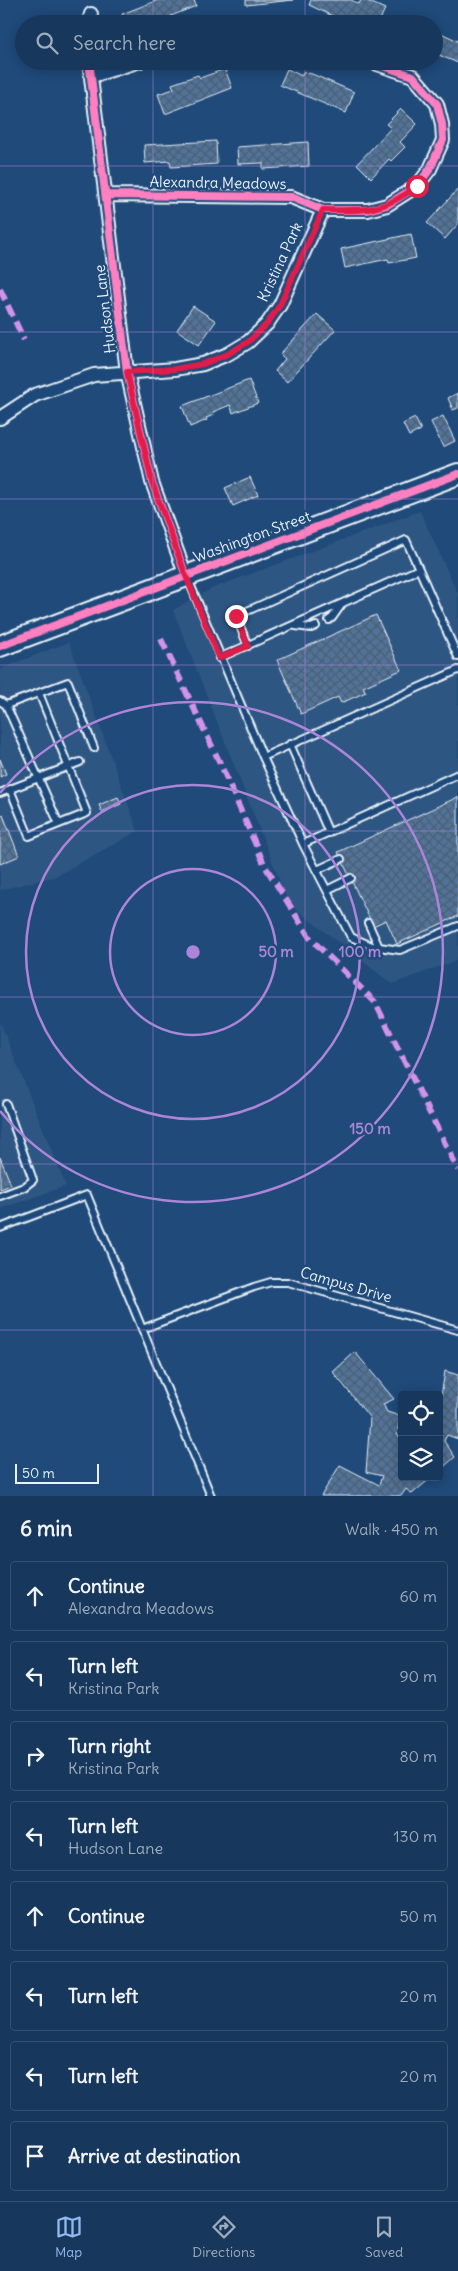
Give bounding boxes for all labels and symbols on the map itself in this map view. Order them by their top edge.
street label: Alexandra Meadows [149,172,287,193]
route start [406,175,429,198]
street label: Kristina Park [253,219,306,305]
street label: Hudson Lane [90,264,119,354]
street label: Washington Street [191,507,313,567]
route end [225,605,248,628]
text: 50 m [258,942,294,961]
text: 100 m [339,942,381,961]
centre of rings [184,943,202,961]
text: 150 m [349,1119,391,1138]
street label: Campus Drive [298,1262,394,1307]
scale bar [15,1461,99,1484]

